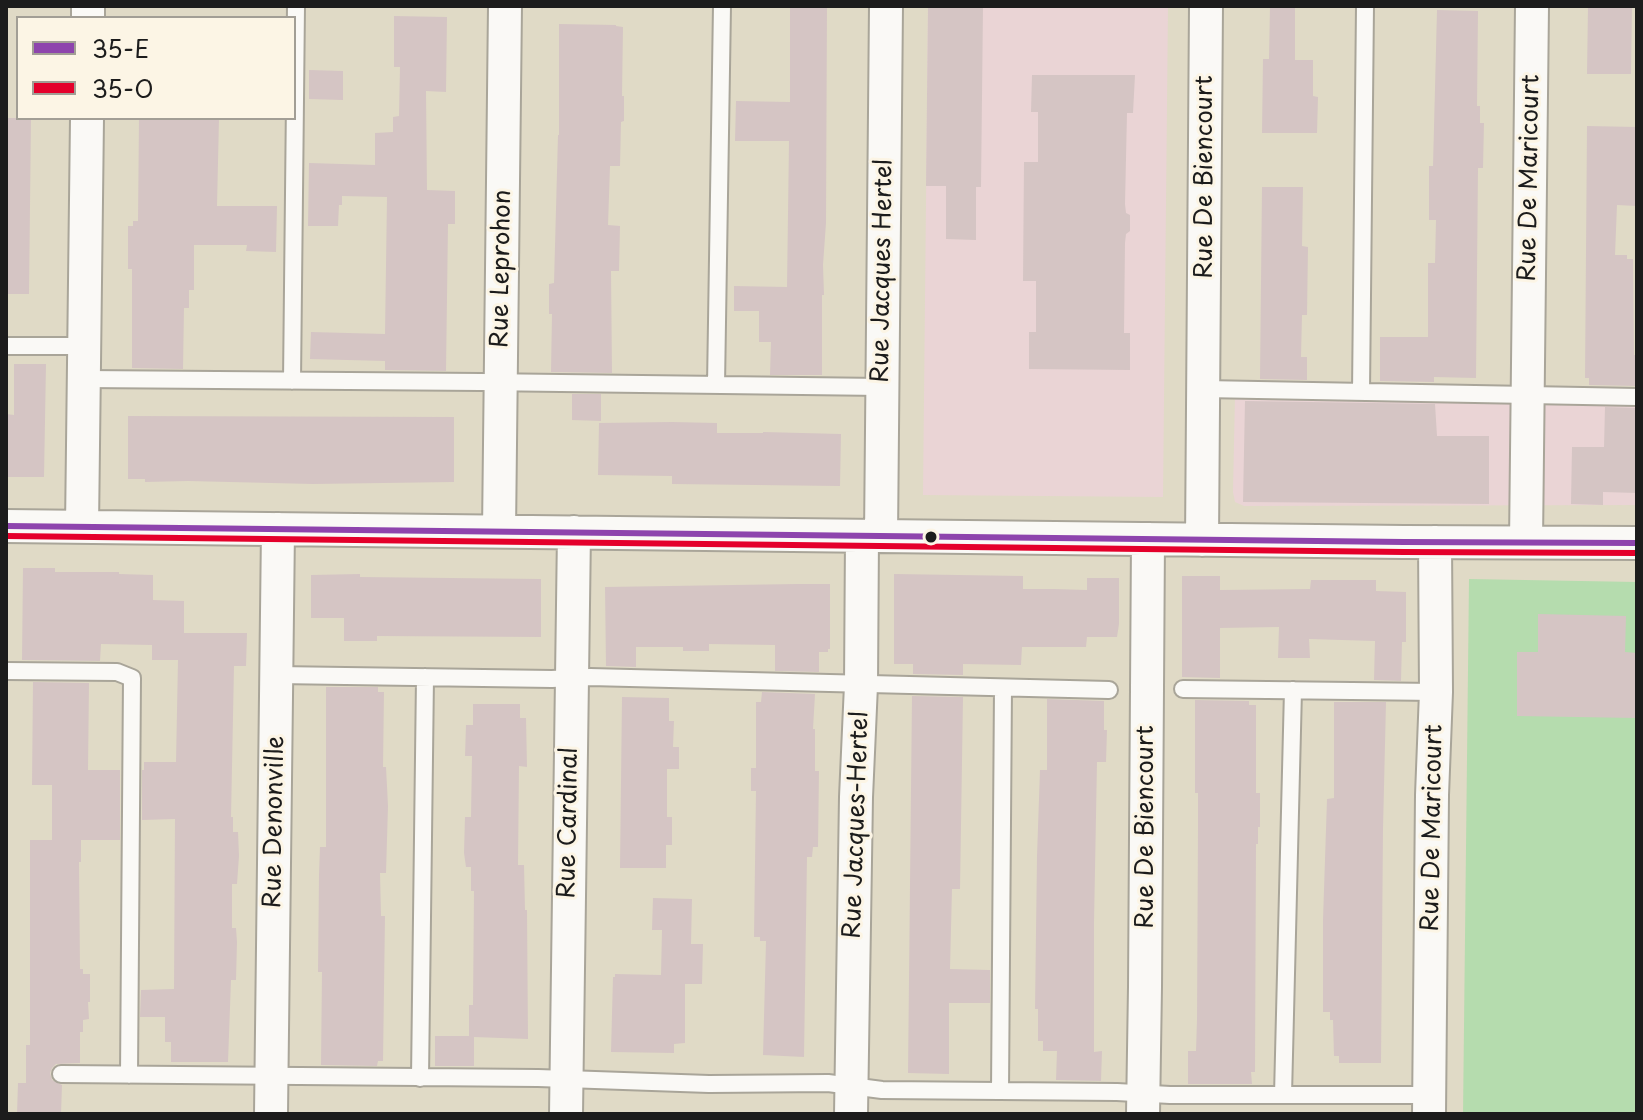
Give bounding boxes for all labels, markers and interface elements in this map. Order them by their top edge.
legend [16,16,296,120]
text: 35-E [92,30,149,66]
text: 35-O [92,70,154,106]
street label: Rue De Maricourt [1514,74,1546,282]
street label: Rue De Biencourt [1191,75,1219,279]
street label: Rue Jacques Hertel [867,159,899,383]
street label: Rue Leprohon [486,190,518,348]
unlabelled marker [923,529,939,545]
street label: Rue Jacques-Hertel [839,711,875,939]
street label: Rue De Maricourt [1417,724,1449,932]
street label: Rue De Biencourt [1132,725,1160,929]
street label: Rue Denonville [259,735,291,909]
street label: Rue Cardinal [553,747,585,899]

